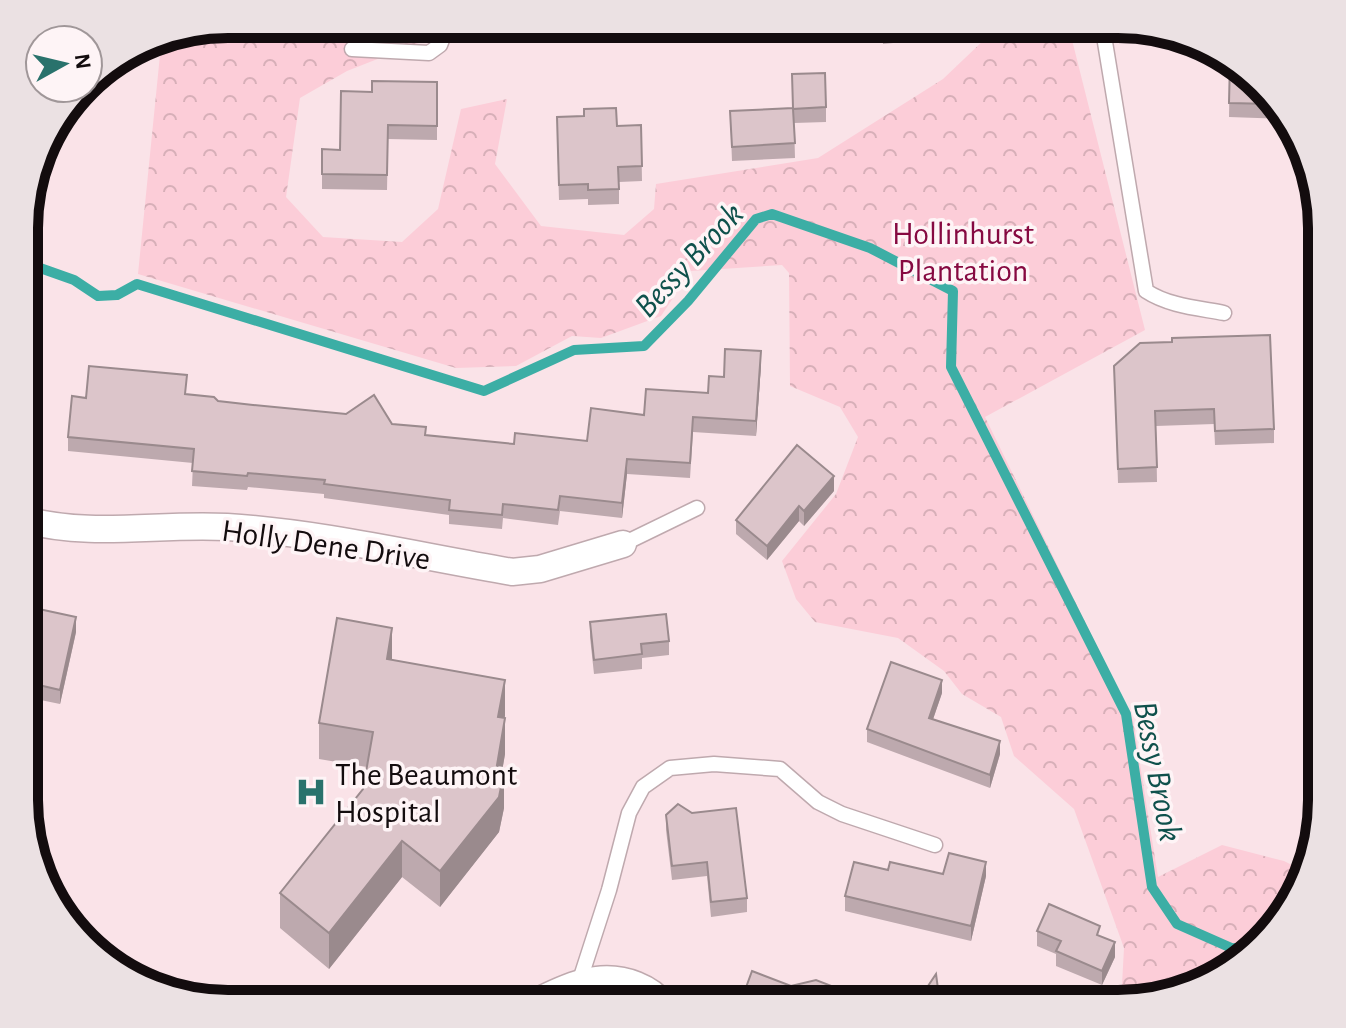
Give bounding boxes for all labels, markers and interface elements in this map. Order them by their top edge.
north arrow [24,24,104,104]
text: N [71,52,95,70]
water label: Bessy Brook [629,197,750,324]
park label: Hollinhurst Plantation [892,218,1034,287]
street label: Holly Dene Drive [220,515,432,575]
water label: Bessy Brook [1127,698,1187,844]
place label: The Beaumont Hospital [335,759,517,828]
hospital icon: The Beaumont Hospital [294,775,328,809]

